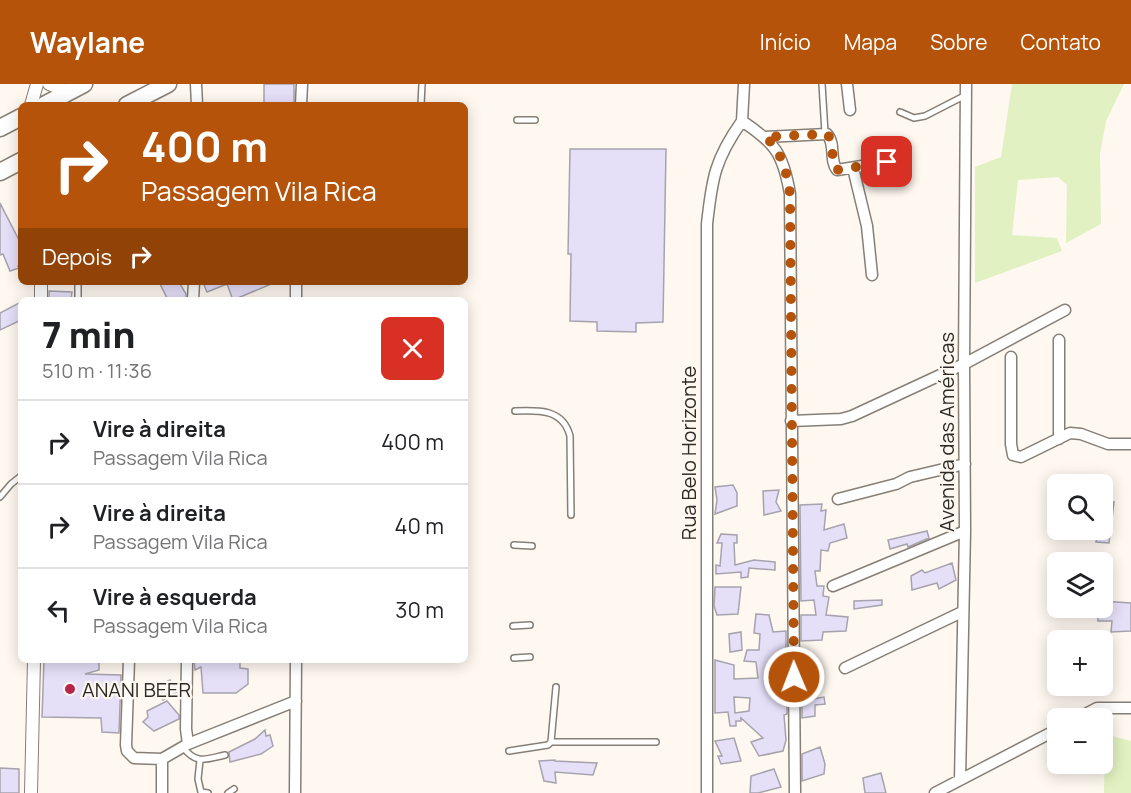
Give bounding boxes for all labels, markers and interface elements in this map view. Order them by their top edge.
text: Waylane [30,23,145,61]
text: Início [760,28,811,56]
text: Mapa [844,28,897,56]
text: Sobre [930,28,988,56]
text: Contato [1021,28,1101,56]
text: 400 m [141,117,268,175]
icon: right [42,126,120,204]
pin [861,136,912,187]
icon: arrive [870,145,903,178]
text: Passagem Vila Rica [141,172,377,209]
icon: right [124,240,157,273]
text: Depois [42,242,112,272]
text: 7 min [42,310,135,359]
button: close [381,317,444,380]
street label: Avenida das Américas [933,332,960,532]
text: 510 m · 11:36 [42,357,152,384]
street label: Rua Belo Horizonte [675,366,702,540]
text: Vire à direita [93,414,226,444]
icon: right [42,426,75,459]
text: 400 m [381,427,444,457]
text: Passagem Vila Rica [93,444,268,471]
map controls [1047,474,1113,774]
button: search [1047,474,1113,540]
text: Vire à direita [93,498,226,528]
icon: right [42,510,75,543]
text: 40 m [395,511,444,541]
text: Passagem Vila Rica [93,528,268,555]
button: layers [1047,552,1113,618]
text: Vire à esquerda [93,582,257,612]
icon: left [42,594,75,627]
text: 30 m [395,595,444,625]
text: Passagem Vila Rica [93,612,268,639]
button: + [1047,630,1113,696]
position arrow [762,645,826,709]
place label: ANANI BEER [82,676,191,703]
marker: ANANI BEER [63,682,77,696]
button: − [1047,708,1113,774]

